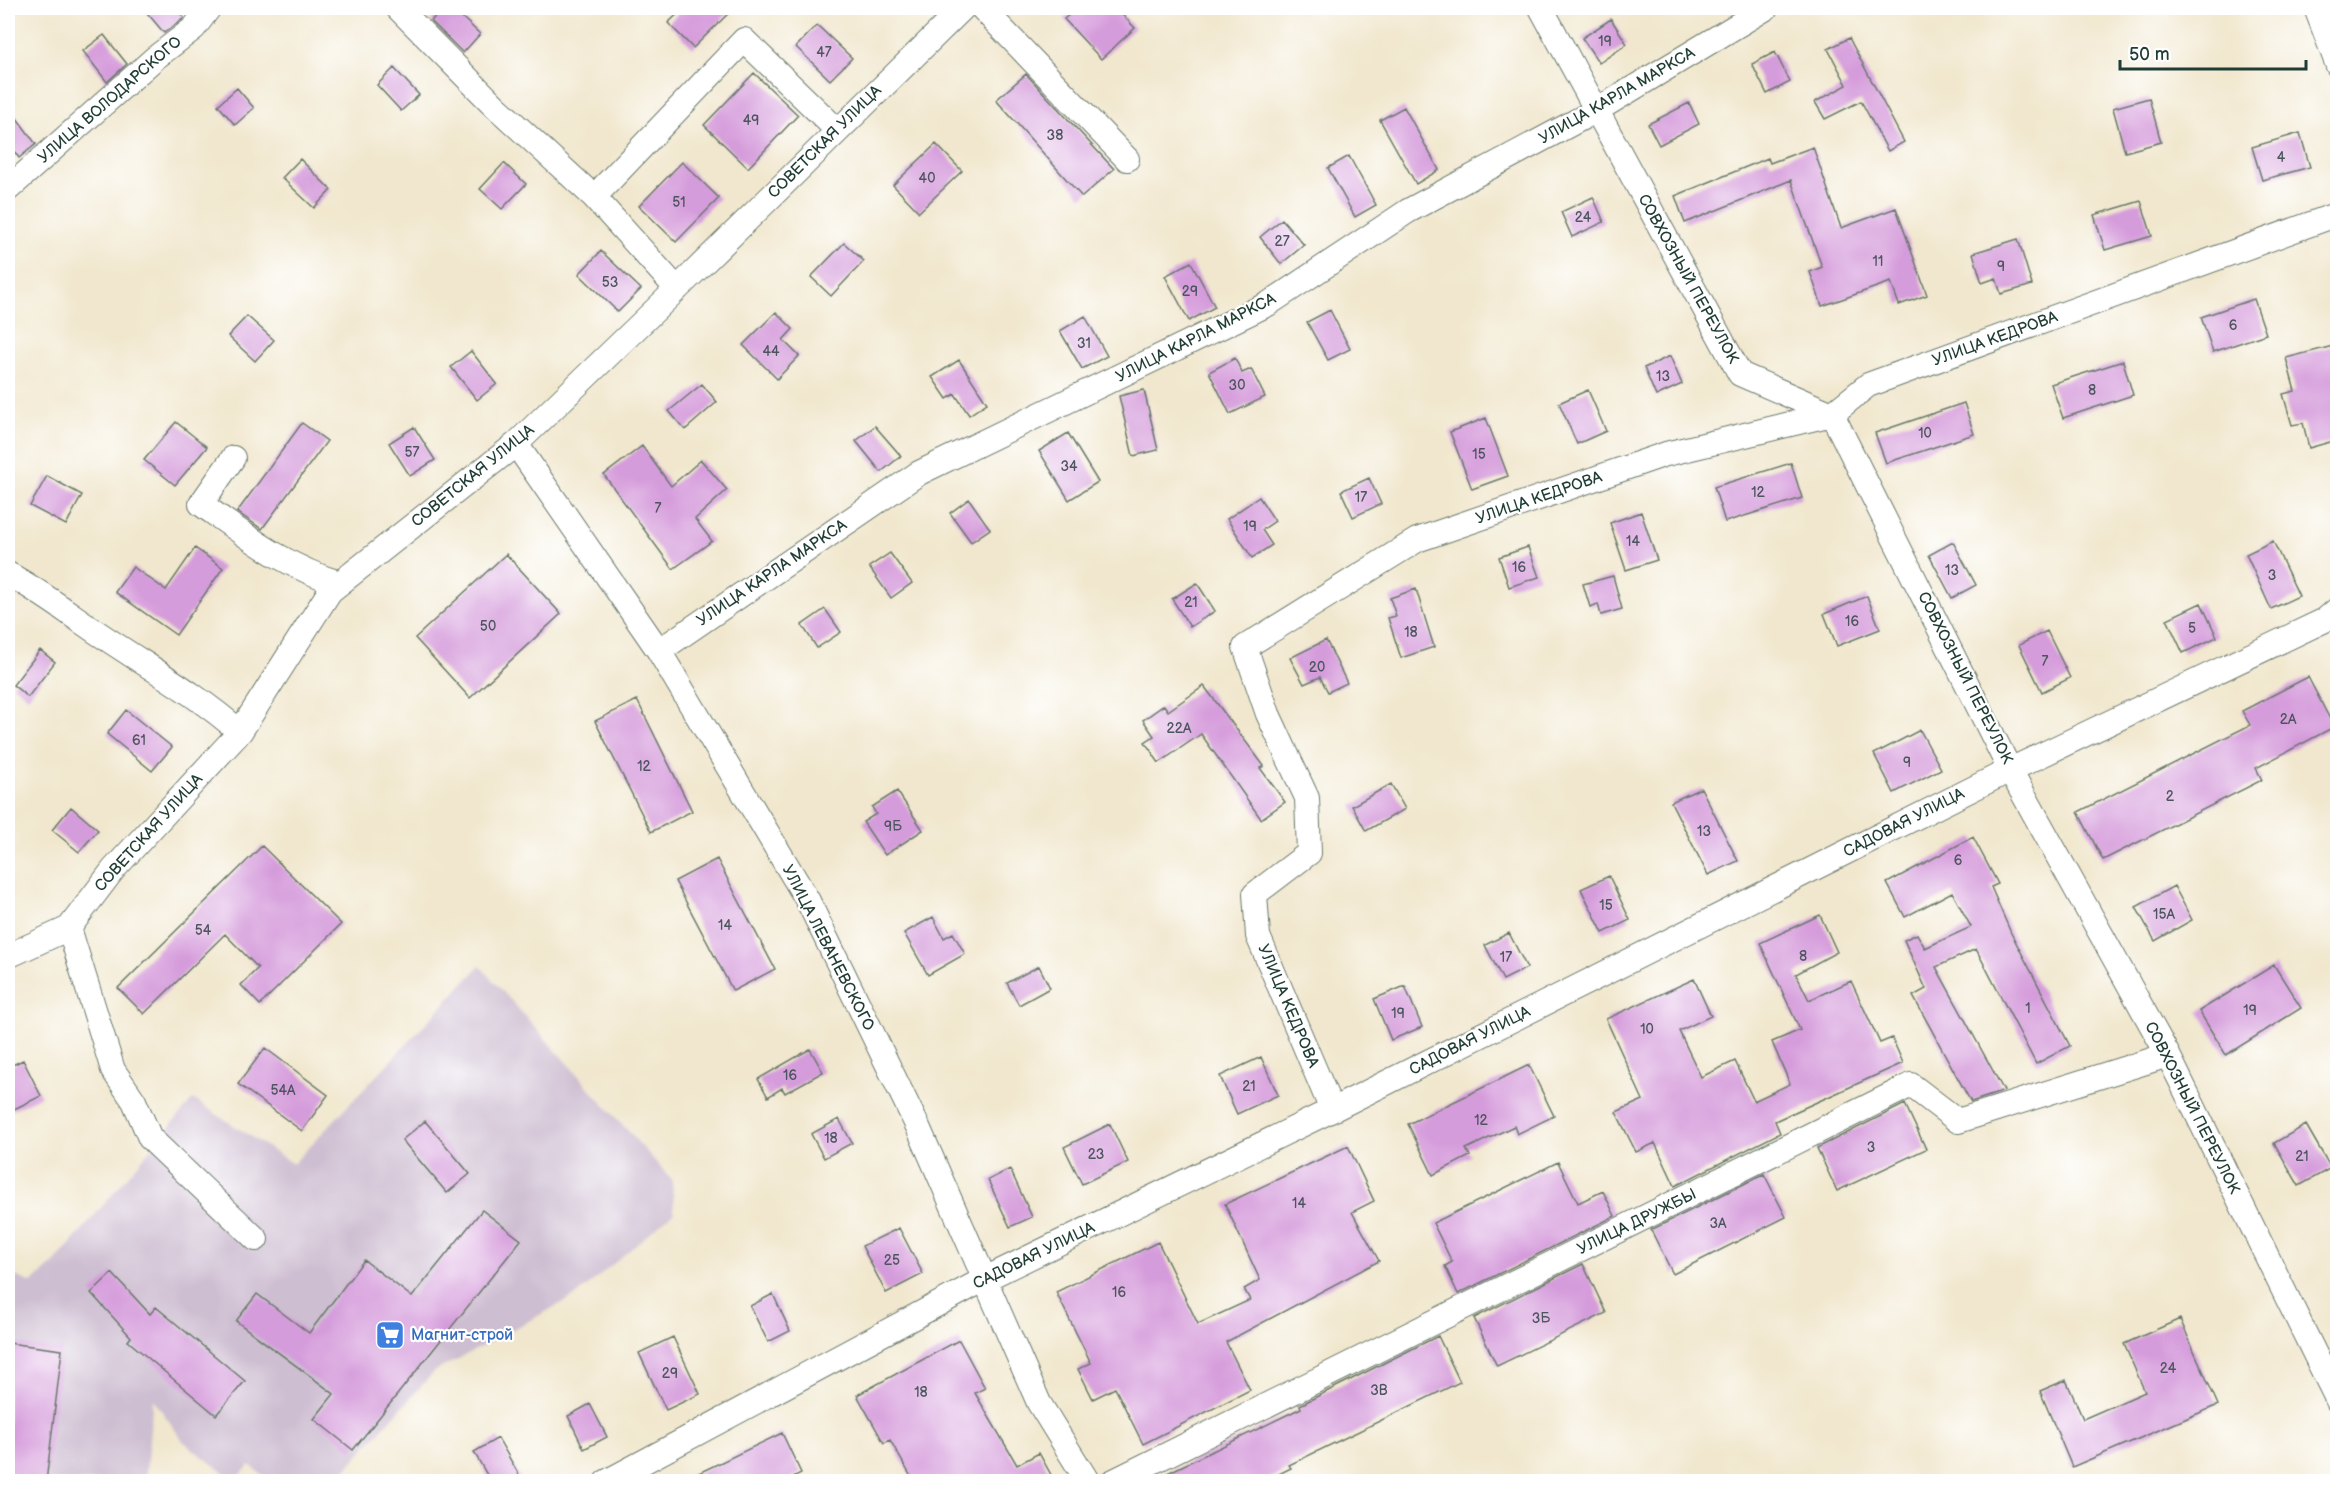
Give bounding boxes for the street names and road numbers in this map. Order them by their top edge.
street label: УЛИЦА ВОЛОДАРСКОГО [34,32,186,168]
street label: УЛИЦА КАРЛА МАРКСА [1536,43,1699,148]
street label: СОВЕТСКАЯ УЛИЦА [764,81,886,203]
street label: СОВХОЗНЫЙ ПЕРЕУЛОК [1634,191,1743,367]
street label: УЛИЦА КАРЛА МАРКСА [1113,289,1279,387]
street label: УЛИЦА КЕДРОВА [1930,307,2061,371]
street label: СОВЕТСКАЯ УЛИЦА [408,421,538,531]
street label: УЛИЦА КЕДРОВА [1473,467,1605,529]
street label: УЛИЦА КАРЛА МАРКСА [693,516,851,630]
street label: СОВХОЗНЫЙ ПЕРЕУЛОК [1913,589,2017,768]
street label: СОВЕТСКАЯ УЛИЦА [91,770,207,896]
street label: САДОВАЯ УЛИЦА [1840,784,1968,862]
street label: УЛИЦА ЛЕВАНЕВСКОГО [778,862,878,1034]
street label: УЛИЦА КЕДРОВА [1253,941,1323,1071]
street label: САДОВАЯ УЛИЦА [1406,1002,1534,1080]
street label: СОВХОЗНЫЙ ПЕРЕУЛОК [2140,1019,2244,1198]
street label: УЛИЦА ДРУЖБЫ [1574,1185,1700,1259]
street label: САДОВАЯ УЛИЦА [970,1218,1098,1294]

